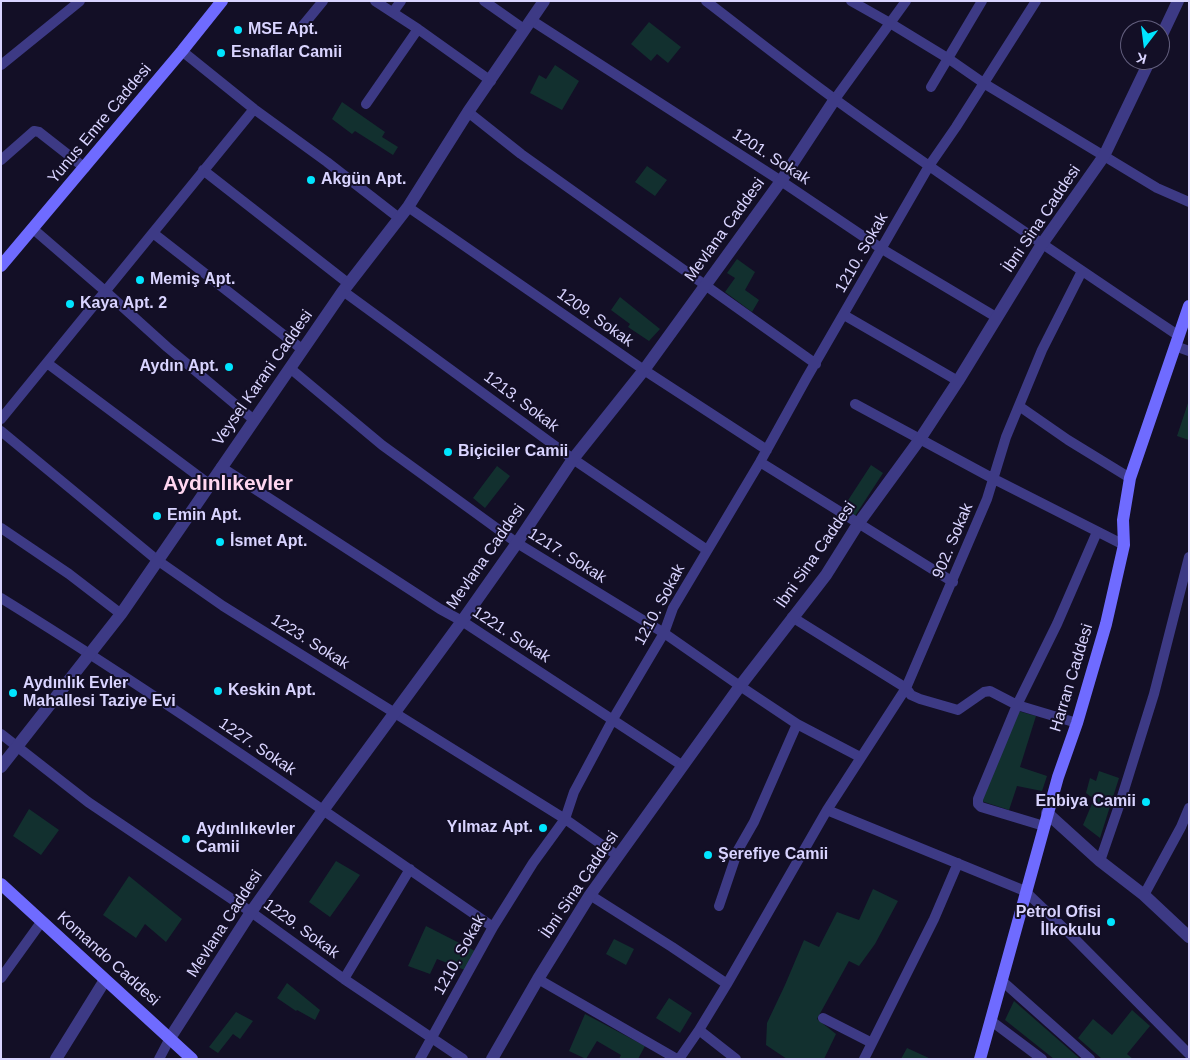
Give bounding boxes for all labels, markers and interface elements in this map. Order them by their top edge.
place label: MSE Apt. [248,20,318,40]
north arrow [1120,20,1170,70]
marker: MSE Apt. [232,24,244,36]
place label: Esnaflar Camii [231,43,342,63]
marker: Esnaflar Camii [215,47,227,59]
text: K [1134,49,1148,68]
street label: Yunus Emre Caddesi [44,60,156,188]
street label: 1201. Sokak [728,125,814,189]
street label: İbni Sina Caddesi [999,162,1085,276]
place label: Akgün Apt. [321,170,406,190]
marker: Akgün Apt. [305,174,317,186]
street label: Mevlana Caddesi [681,174,769,286]
street label: 1210. Sokak [831,210,893,296]
place label: Memiş Apt. [150,270,235,290]
marker: Memiş Apt. [134,274,146,286]
street label: 1209. Sokak [553,285,637,351]
place label: Kaya Apt. 2 [80,294,167,314]
marker: Kaya Apt. 2 [64,298,76,310]
street label: Veysel Karani Caddesi [209,307,317,449]
place label: Aydın Apt. [140,357,219,377]
marker: Aydın Apt. [223,361,235,373]
street label: 1213. Sokak [480,368,562,436]
place label: Biçiciler Camii [458,442,568,462]
marker: Biçiciler Camii [442,446,454,458]
district label: Aydınlıkevler [163,471,293,497]
street label: İbni Sina Caddesi [772,498,860,612]
street label: 902. Sokak [929,500,977,582]
street label: Mevlana Caddesi [443,501,529,613]
place label: Emin Apt. [167,506,242,526]
marker: Emin Apt. [151,510,163,522]
street label: 1217. Sokak [524,524,610,588]
place label: İsmet Apt. [230,532,307,552]
marker: İsmet Apt. [214,536,226,548]
street label: 1210. Sokak [631,561,689,649]
street label: 1221. Sokak [468,603,554,667]
street label: 1223. Sokak [267,610,353,674]
street label: Harran Caddesi [1046,622,1098,734]
place label: Aydınlık Evler Mahallesi Taziye Evi [23,674,176,712]
place label: Keskin Apt. [228,681,316,701]
marker: Keskin Apt. [212,685,224,697]
marker: Aydınlık Evler Mahallesi Taziye Evi [7,687,19,699]
street label: 1227. Sokak [215,714,299,780]
place label: Enbiya Camii [1036,792,1136,812]
marker: Enbiya Camii [1140,796,1152,808]
place label: Yılmaz Apt. [447,818,533,838]
place label: Aydınlıkevler Camii [196,820,295,858]
marker: Yılmaz Apt. [537,822,549,834]
street label: İbni Sina Caddesi [537,828,623,942]
marker: Aydınlıkevler Camii [180,833,192,845]
place label: Şerefiye Camii [718,845,828,865]
marker: Şerefiye Camii [702,849,714,861]
street label: Mevlana Caddesi [183,867,267,981]
street label: 1229. Sokak [259,895,343,963]
place label: Petrol Ofisi İlkokulu [1016,903,1101,941]
street label: Komando Caddesi [53,908,163,1010]
street label: 1210. Sokak [430,911,490,999]
marker: Petrol Ofisi İlkokulu [1105,916,1117,928]

